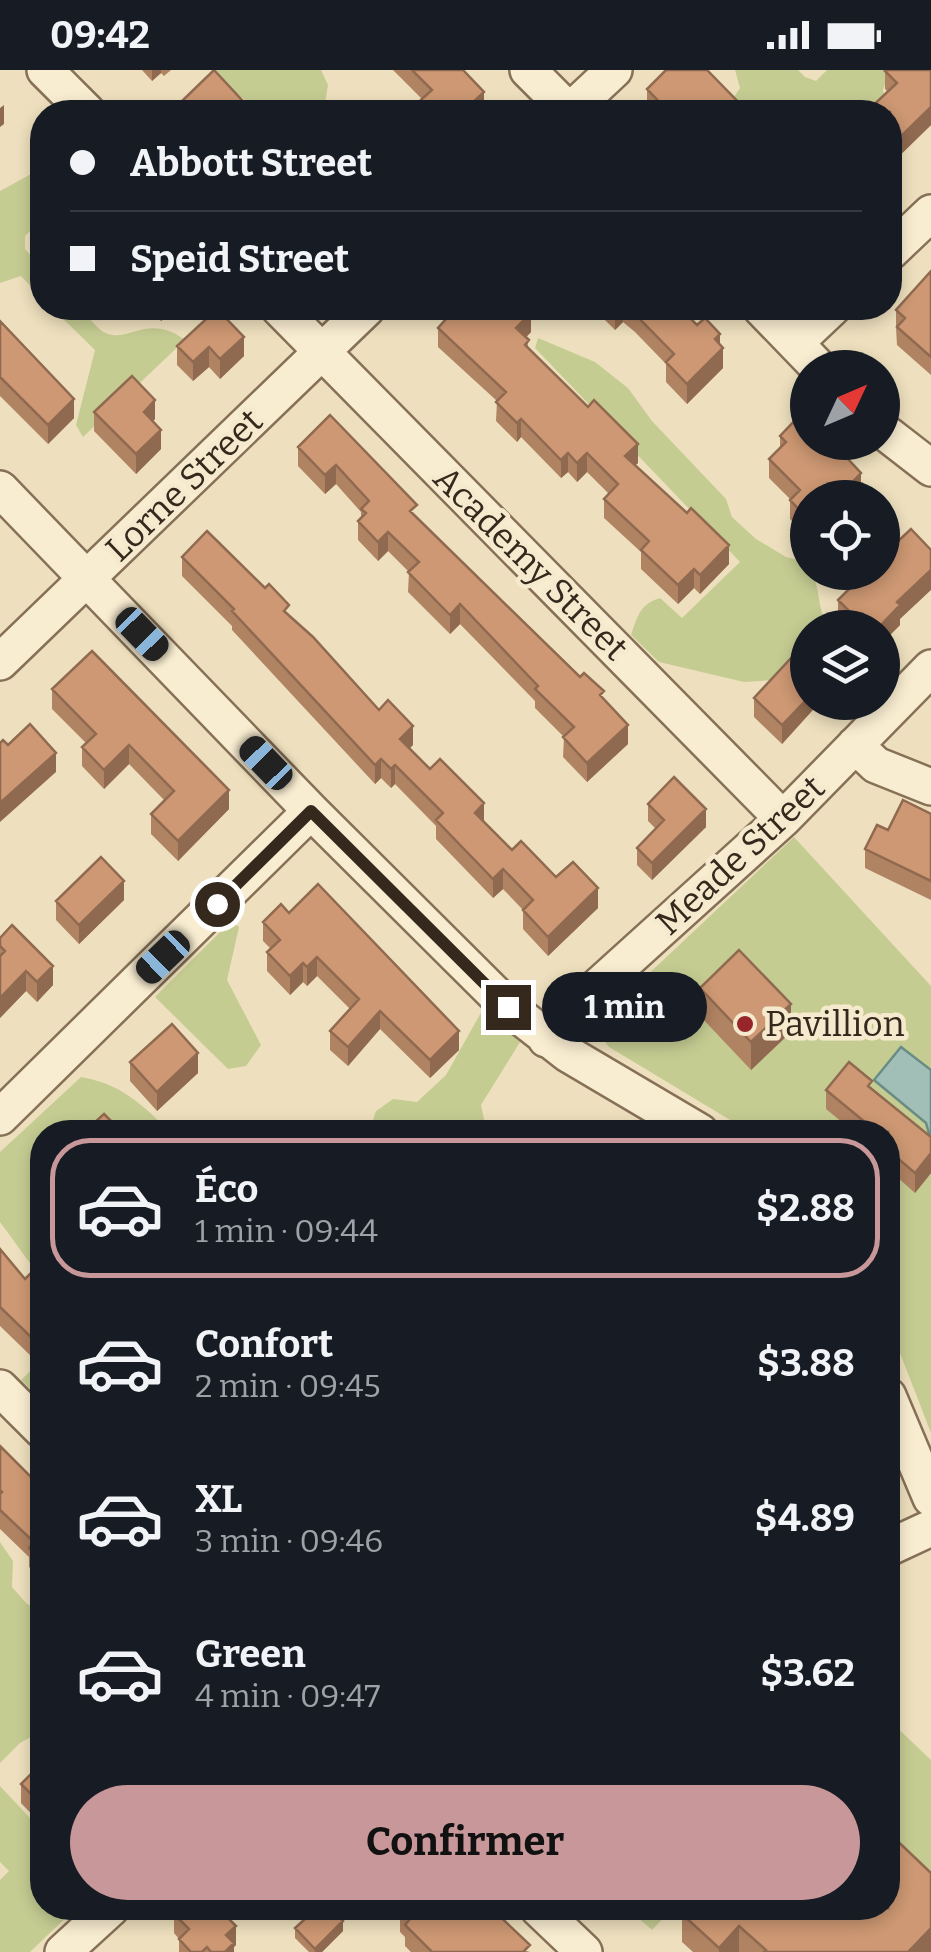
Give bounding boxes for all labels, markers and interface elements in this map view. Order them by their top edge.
text: 09:42 [50,12,150,58]
text: Abbott Street [130,140,372,186]
text: Speid Street [130,236,349,282]
north arrow [790,350,900,460]
map controls [790,350,900,720]
street label: Lorne Street [97,400,271,570]
street label: Academy Street [425,457,637,669]
button: locate [790,480,900,590]
car [110,602,174,666]
button: layers [790,610,900,720]
car [234,731,298,795]
street label: Meade Street [647,766,833,944]
route start [195,882,240,927]
car [131,925,195,989]
callout: 1 min [543,972,708,1042]
route end [486,985,531,1030]
text: 1 min [584,988,665,1026]
place label: Pavillion [765,1003,905,1045]
marker: Pavillion [734,1013,756,1035]
icon: car [75,1163,165,1253]
text: Éco [195,1166,258,1212]
text: $2.88 [756,1185,855,1231]
text: 1 min · 09:44 [195,1212,378,1250]
icon: car [75,1318,165,1408]
text: Confort [195,1321,333,1367]
text: $3.88 [757,1340,855,1386]
text: 2 min · 09:45 [195,1367,380,1405]
icon: car [75,1473,165,1563]
text: XL [195,1476,242,1522]
text: $4.89 [755,1495,855,1541]
text: 3 min · 09:46 [195,1522,383,1560]
icon: car [75,1628,165,1718]
text: Green [195,1631,306,1677]
text: $3.62 [760,1650,855,1696]
text: 4 min · 09:47 [195,1677,380,1715]
button: Confirmer [70,1785,860,1900]

